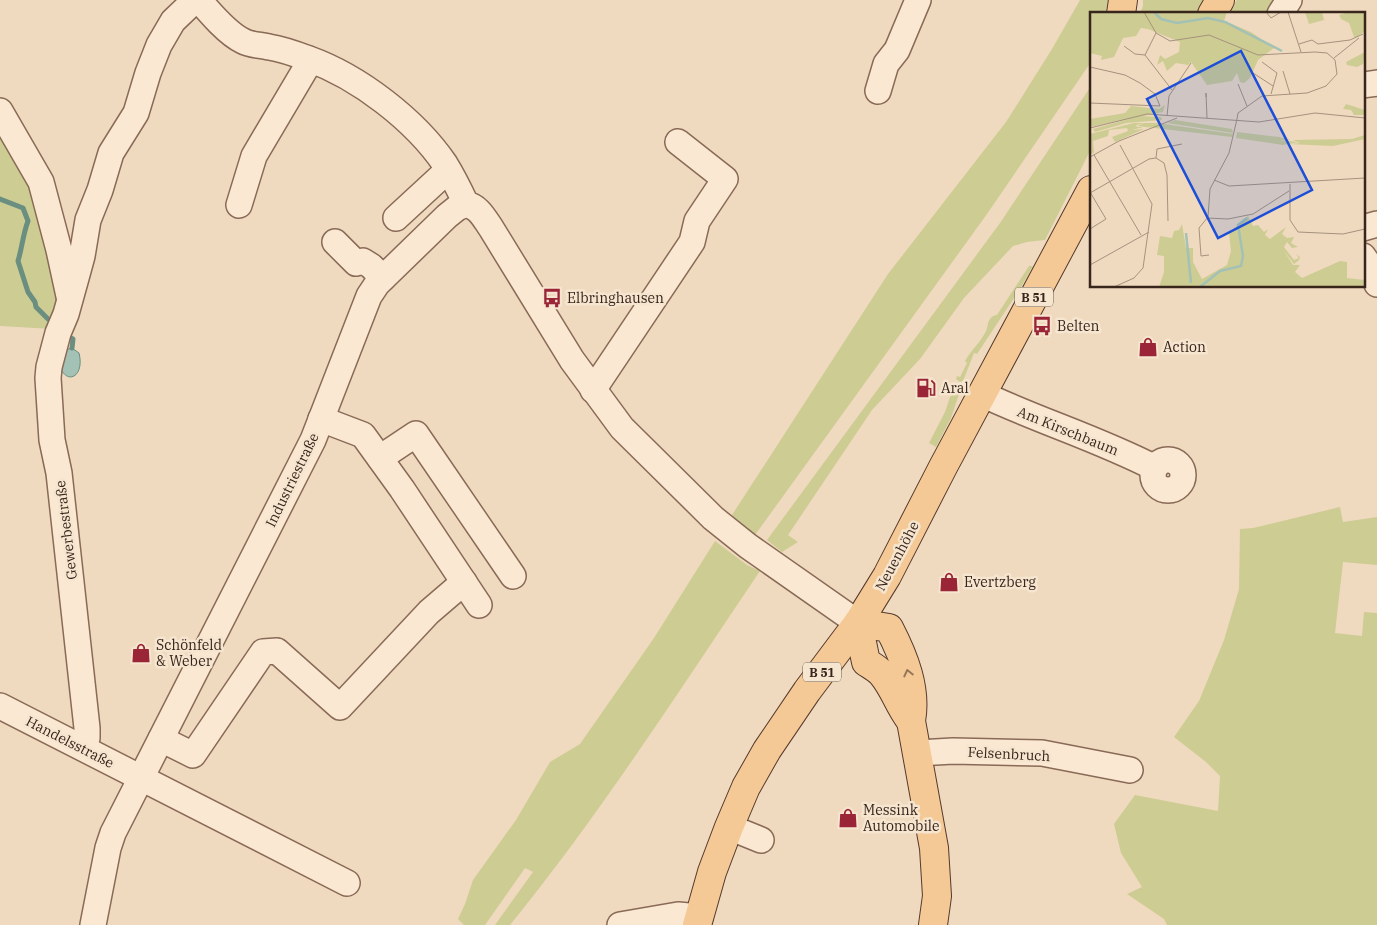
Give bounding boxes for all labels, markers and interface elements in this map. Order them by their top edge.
inset map [1090,12,1364,288]
bus stop icon: Elbringhausen [541,287,563,309]
road number: B 51 [1015,288,1053,306]
place label: Elbringhausen [567,289,664,307]
bus stop icon: Belten [1031,315,1053,337]
place label: Belten [1057,317,1100,335]
shop icon: Action [1137,336,1159,358]
place label: Action [1163,338,1206,356]
fuel station icon: Aral [915,377,937,399]
place label: Aral [941,379,969,397]
street label: Am Kirschbaum [1015,403,1121,459]
street label: Industriestraße [261,430,323,530]
street label: Gewerbestraße [51,479,81,581]
street label: Neuenhöhe [871,518,923,594]
shop icon: Evertzberg [938,571,960,593]
place label: Evertzberg [964,573,1036,591]
place label: Schönfeld & Weber [156,636,222,670]
shop icon: Schönfeld & Weber [130,642,152,664]
road number: B 51 [803,662,841,682]
one-way arrow [903,669,913,678]
street label: Handelsstraße [23,712,117,772]
street label: Felsenbruch [967,743,1051,765]
place label: Messink Automobile [863,801,940,835]
shop icon: Messink Automobile [837,807,859,829]

